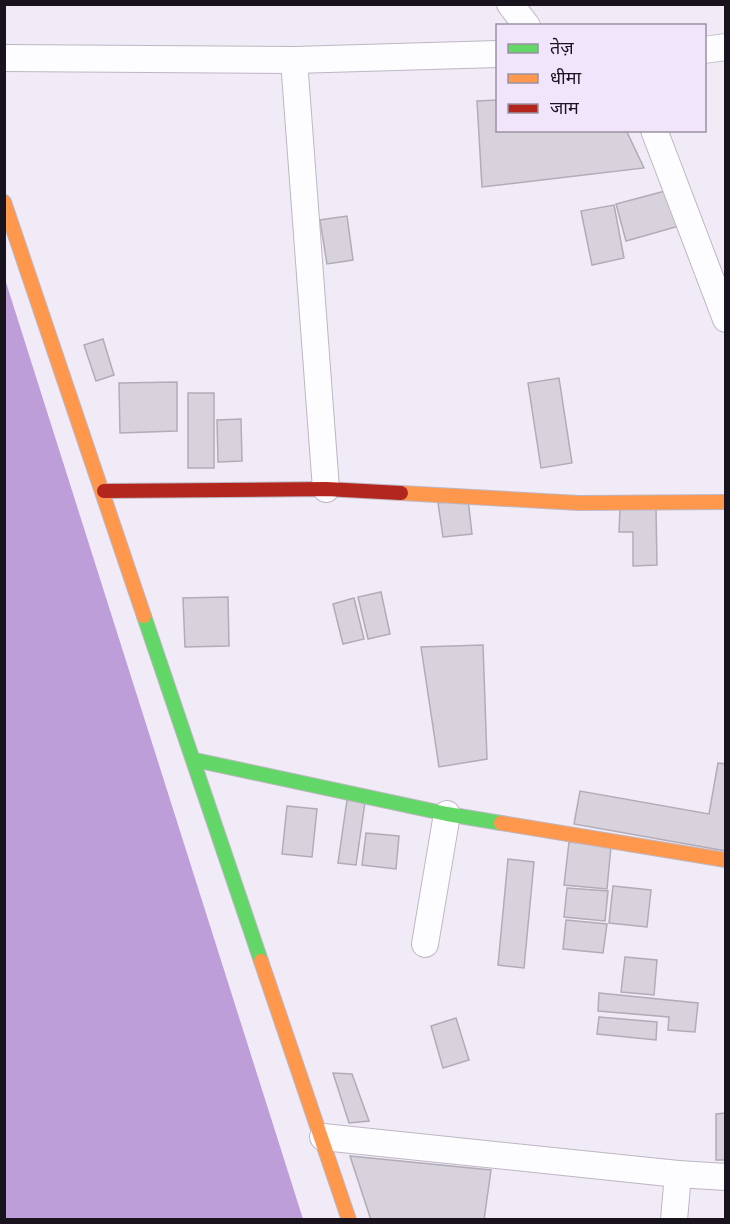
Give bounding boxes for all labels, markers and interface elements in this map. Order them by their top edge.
legend [496,24,706,132]
text: तेज़ [550,36,574,58]
text: धीमा [550,66,581,88]
text: जाम [550,96,580,118]

